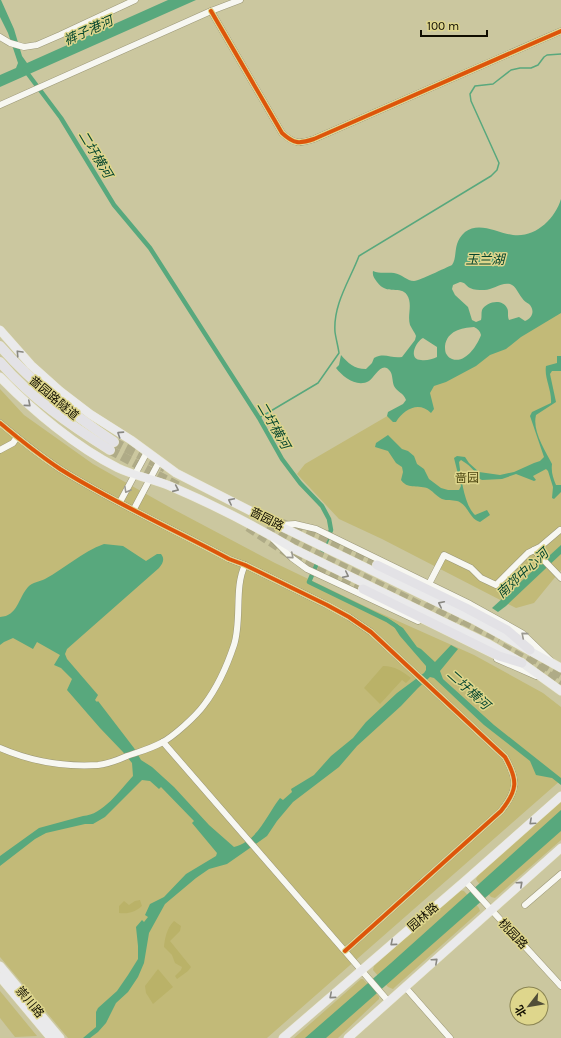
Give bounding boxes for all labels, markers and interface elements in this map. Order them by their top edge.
water label: 裤子港河 [61,12,118,48]
scale bar [421,12,487,38]
text: 100 m [427,19,459,33]
water label: 二圩横河 [76,128,117,183]
water label: 玉兰湖 [465,252,506,267]
one-way arrow [17,350,24,357]
street label: 啬园路隧道 [27,373,81,423]
one-way arrow [23,399,31,406]
water label: 二圩横河 [254,399,295,454]
one-way arrow [118,431,125,438]
park label: 啬园 [455,471,479,485]
one-way arrow [171,484,179,492]
one-way arrow [124,485,132,493]
one-way arrow [228,498,235,506]
street label: 啬园路 [248,505,286,533]
water label: 南郊中心河 [493,544,553,601]
one-way arrow [286,552,294,559]
one-way arrow [342,570,349,578]
one-way arrow [438,602,445,609]
one-way arrow [522,633,529,640]
water label: 二圩横河 [444,666,495,714]
one-way arrow [529,817,537,824]
one-way arrow [515,881,523,889]
street label: 园林路 [405,900,441,934]
street label: 桃园路 [496,916,530,952]
one-way arrow [390,938,397,945]
one-way arrow [430,959,437,966]
street label: 崇川路 [13,984,47,1020]
north arrow [509,986,549,1026]
one-way arrow [329,991,336,998]
text: 北 [512,1003,529,1019]

